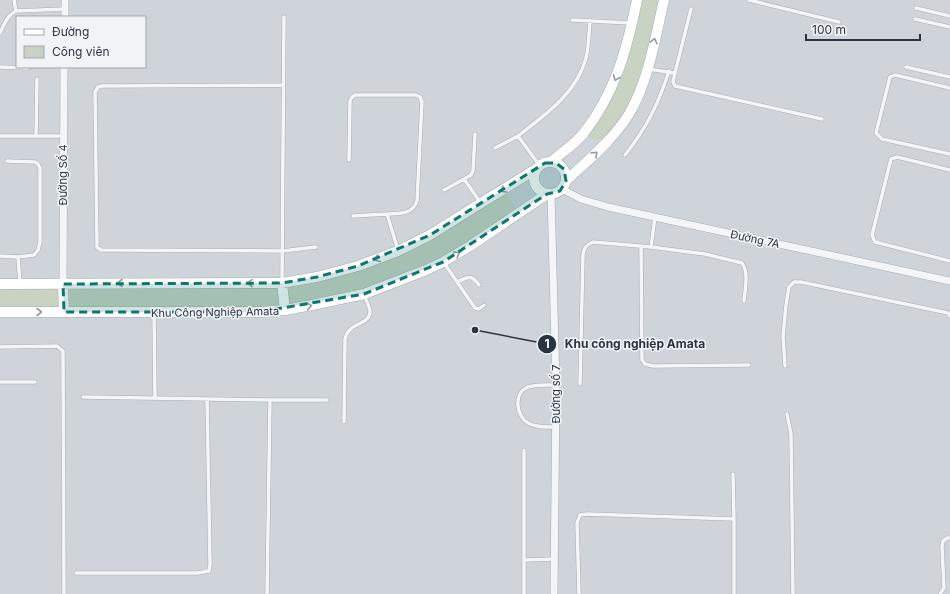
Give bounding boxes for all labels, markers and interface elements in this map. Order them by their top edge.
legend [16,16,146,68]
scale bar [806,16,920,42]
text: 100 m [812,22,846,37]
text: Đường [52,24,89,39]
one-way arrow [649,38,658,45]
text: Công viên [52,44,110,59]
one-way arrow [613,74,621,81]
street label: Đường Số 4 [56,144,70,206]
one-way arrow [590,151,598,159]
one-way arrow [500,185,507,192]
street label: Đường 7A [729,227,781,251]
one-way arrow [453,251,460,259]
one-way arrow [374,254,381,262]
one-way arrow [117,279,123,287]
one-way arrow [247,279,253,287]
one-way arrow [305,302,312,311]
street label: Khu Công Nghiệp Amata [151,304,279,320]
one-way arrow [36,308,42,316]
callout: Khu công nghiệp Amata [537,332,713,356]
text: 1 [544,336,550,351]
text: Khu công nghiệp Amata [565,336,705,351]
street label: Đường số 7 [549,364,563,424]

